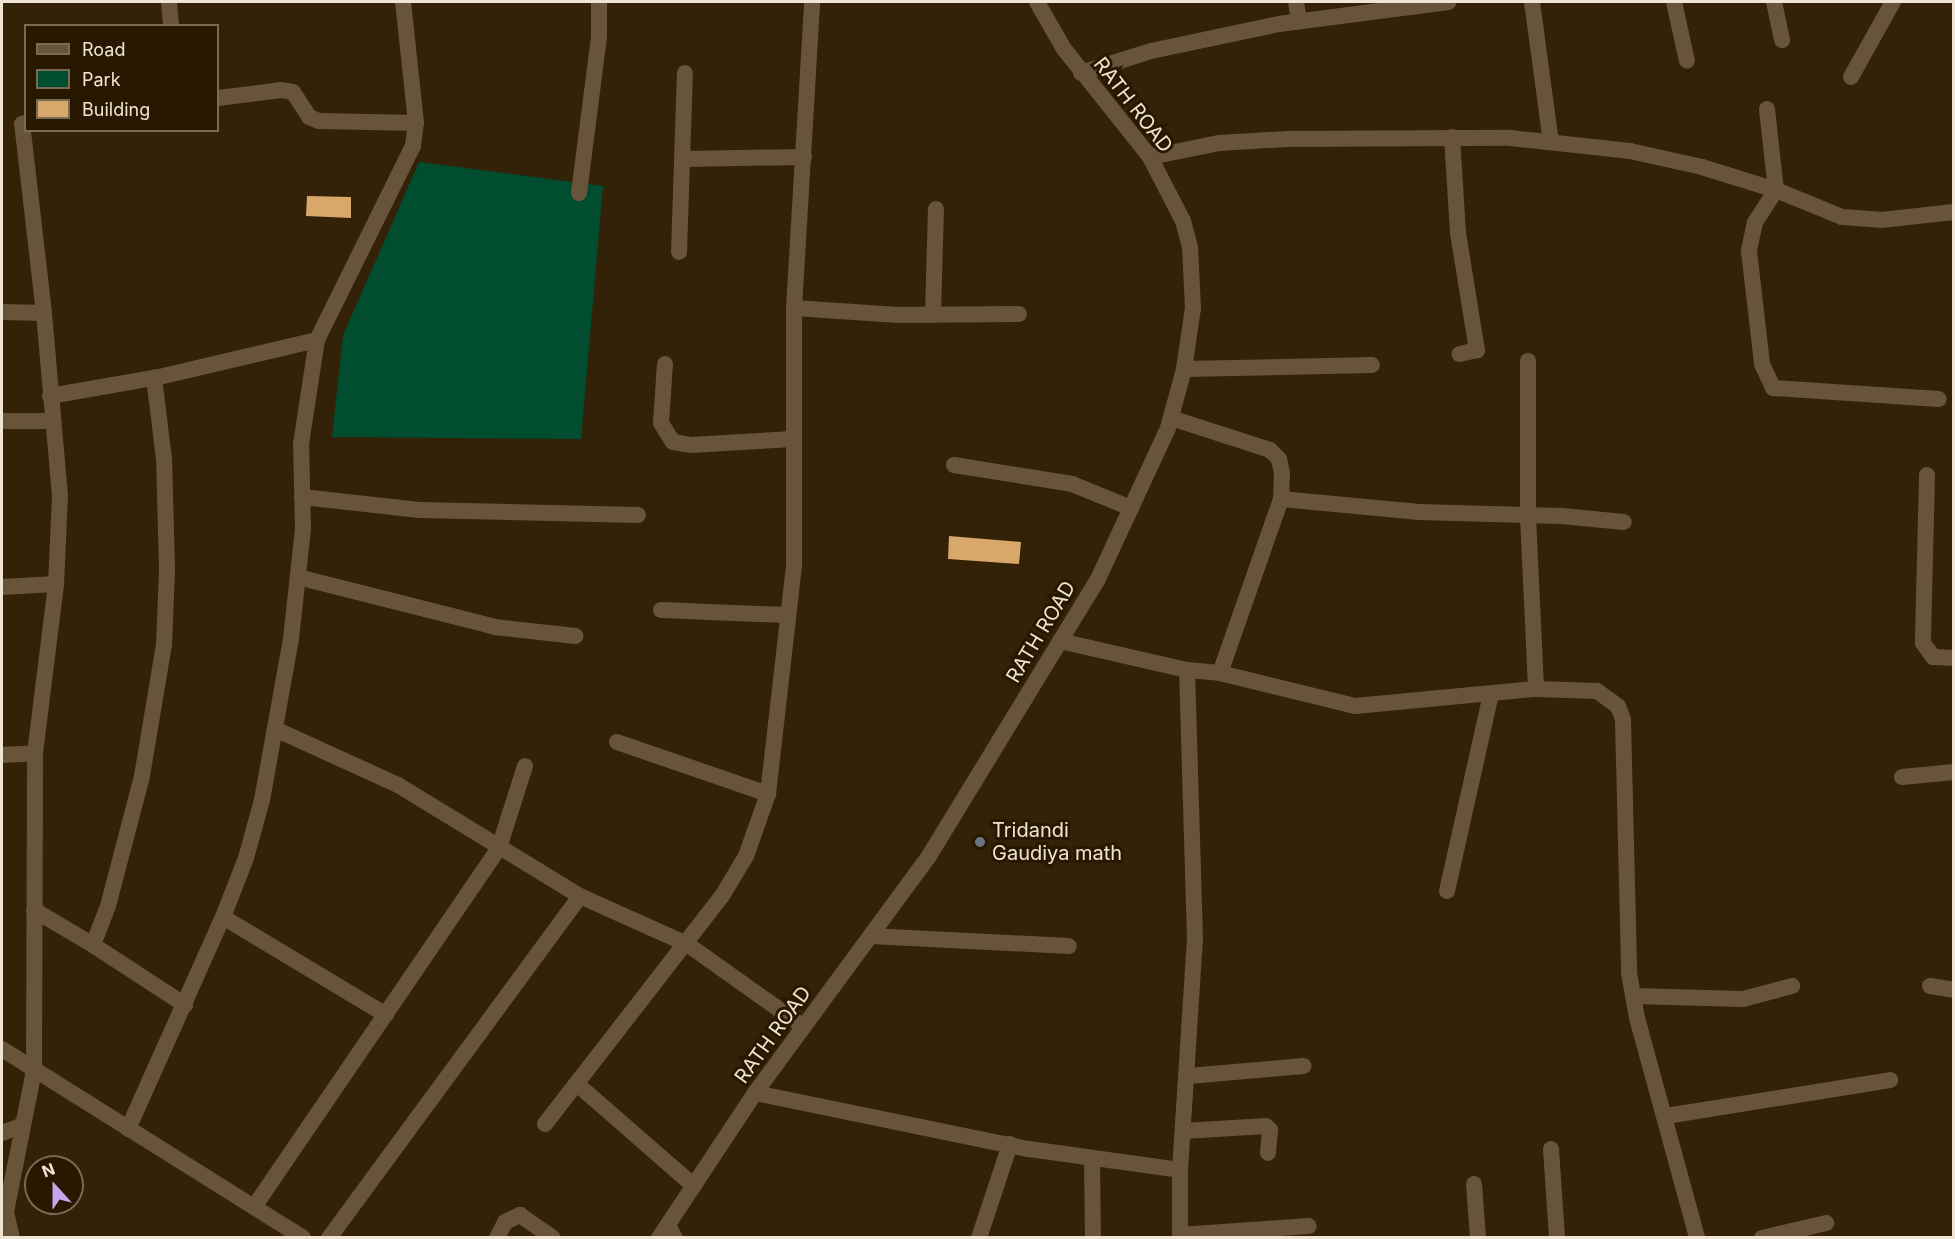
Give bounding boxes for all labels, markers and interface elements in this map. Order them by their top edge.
legend [24,24,219,132]
text: Road [82,39,125,60]
street label: RATH ROAD [1088,53,1178,157]
text: Park [82,69,121,90]
text: Building [82,99,150,120]
street label: RATH ROAD [1001,577,1081,687]
place label: Tridandi Gaudiya math [992,819,1122,866]
marker: Tridandi Gaudiya math [973,835,987,849]
street label: RATH ROAD [730,982,816,1088]
north arrow [24,1155,84,1215]
text: N [39,1159,58,1182]

